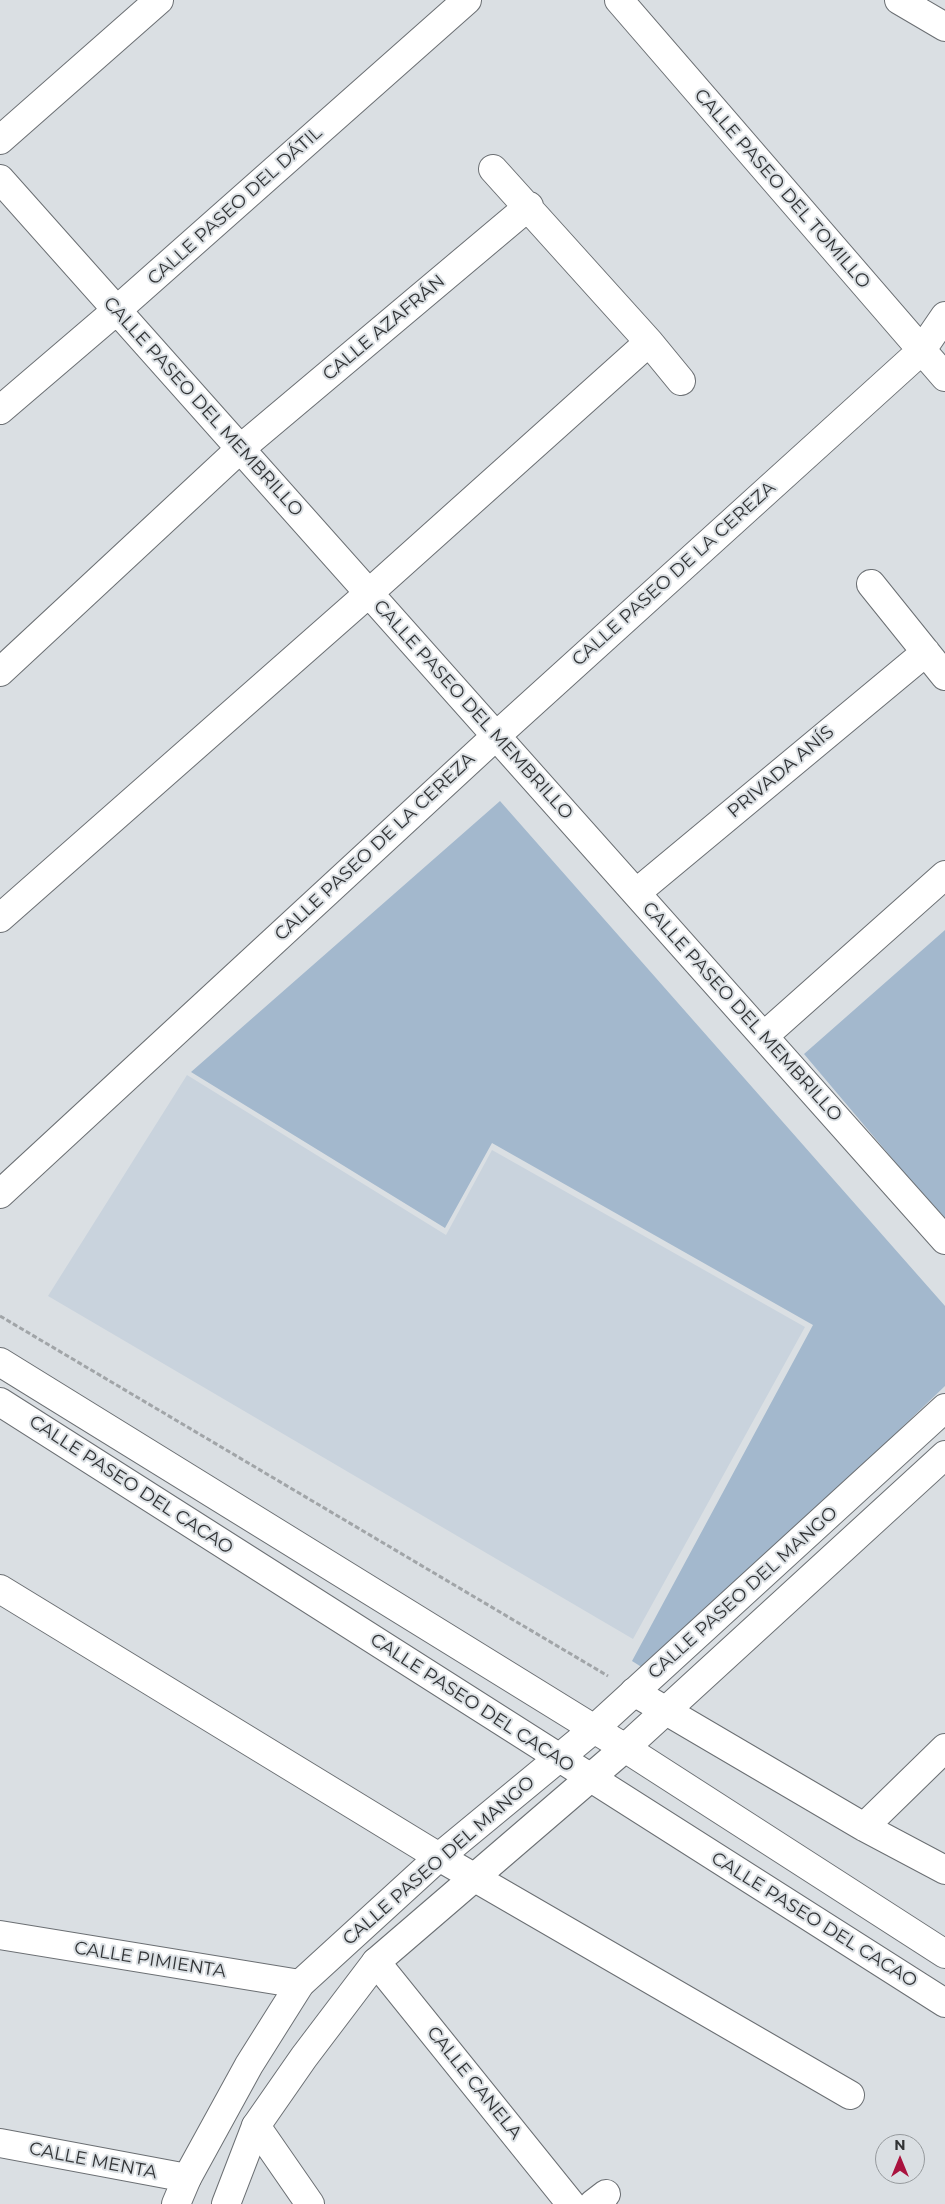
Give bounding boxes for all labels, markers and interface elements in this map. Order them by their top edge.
street label: CALLE PASEO DEL TOMILLO [689,85,875,293]
street label: CALLE PASEO DEL DÁTIL [144,122,326,290]
street label: CALLE AZAFRÁN [319,271,449,385]
street label: CALLE PASEO DEL MEMBRILLO [99,293,307,521]
street label: CALLE PASEO DE LA CEREZA [568,477,780,671]
street label: CALLE PASEO DEL MEMBRILLO [369,596,577,824]
street label: PRIVADA ANÍS [723,721,839,823]
street label: CALLE PASEO DE LA CEREZA [271,749,479,945]
street label: CALLE PASEO DEL MEMBRILLO [638,898,846,1126]
street label: CALLE PASEO DEL CACAO [25,1411,237,1559]
street label: CALLE PASEO DEL MANGO [644,1502,842,1684]
street label: CALLE PASEO DEL CACAO [366,1629,578,1777]
street label: CALLE PASEO DEL MANGO [339,1772,539,1950]
street label: CALLE PASEO DEL CACAO [707,1848,921,1992]
street label: CALLE PIMIENTA [73,1937,227,1983]
street label: CALLE CANELA [422,2022,526,2144]
north arrow [875,2134,925,2184]
text: N [894,2136,906,2154]
street label: CALLE MENTA [27,2138,159,2184]

